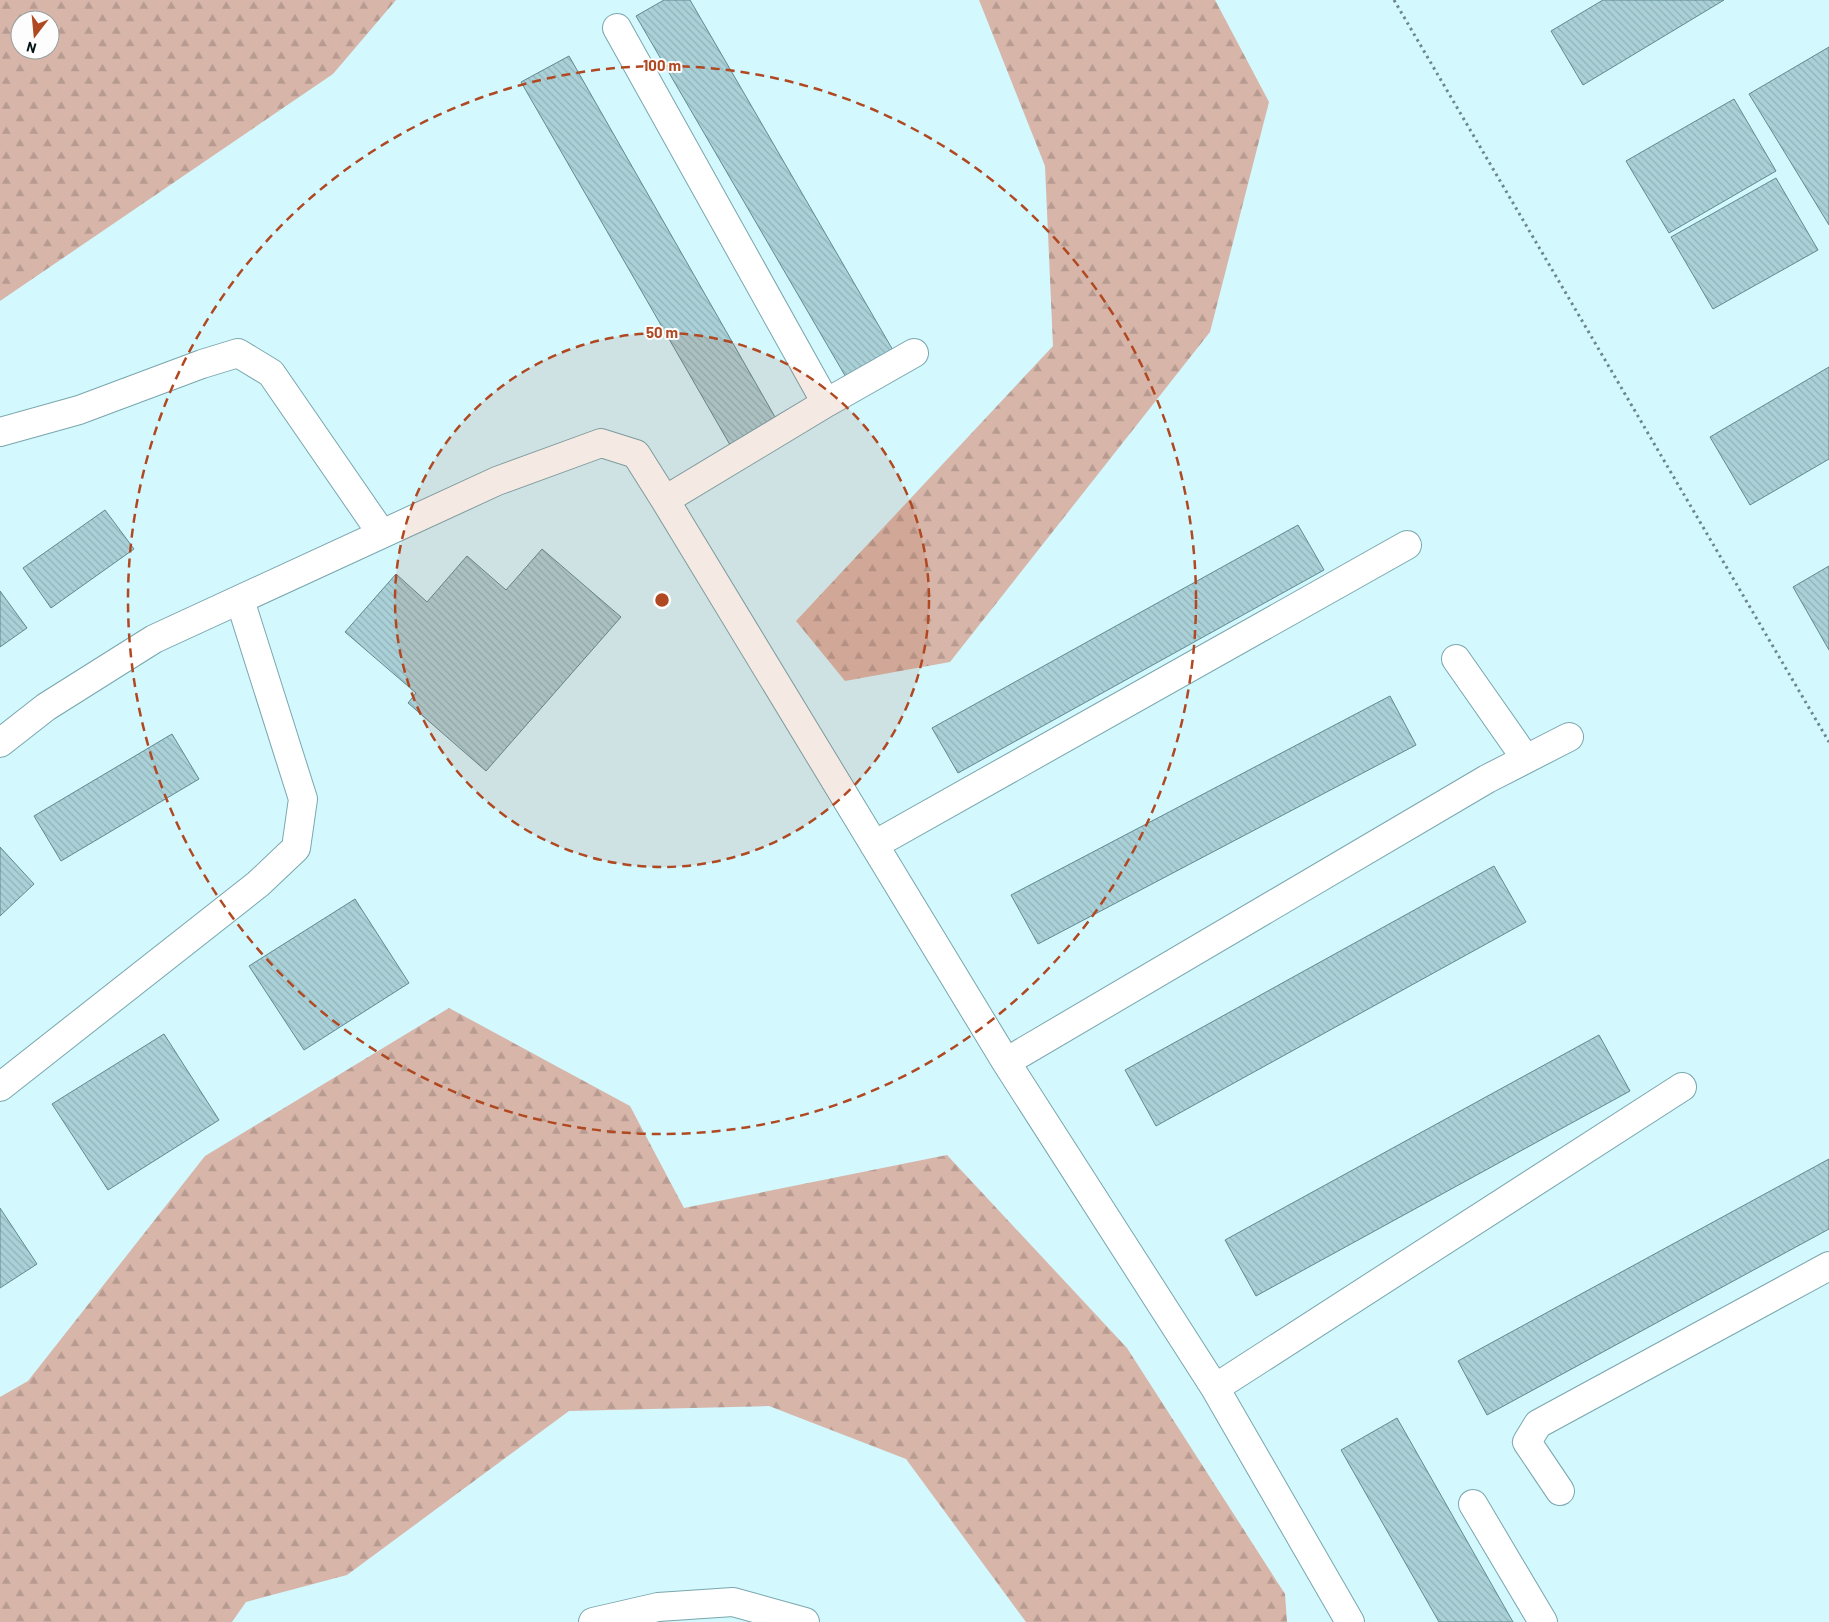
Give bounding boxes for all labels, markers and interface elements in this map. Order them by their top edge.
north arrow [10,10,60,60]
text: N [24,39,38,57]
text: 100 m [643,56,681,74]
text: 50 m [646,323,678,341]
centre of rings [653,591,671,609]

